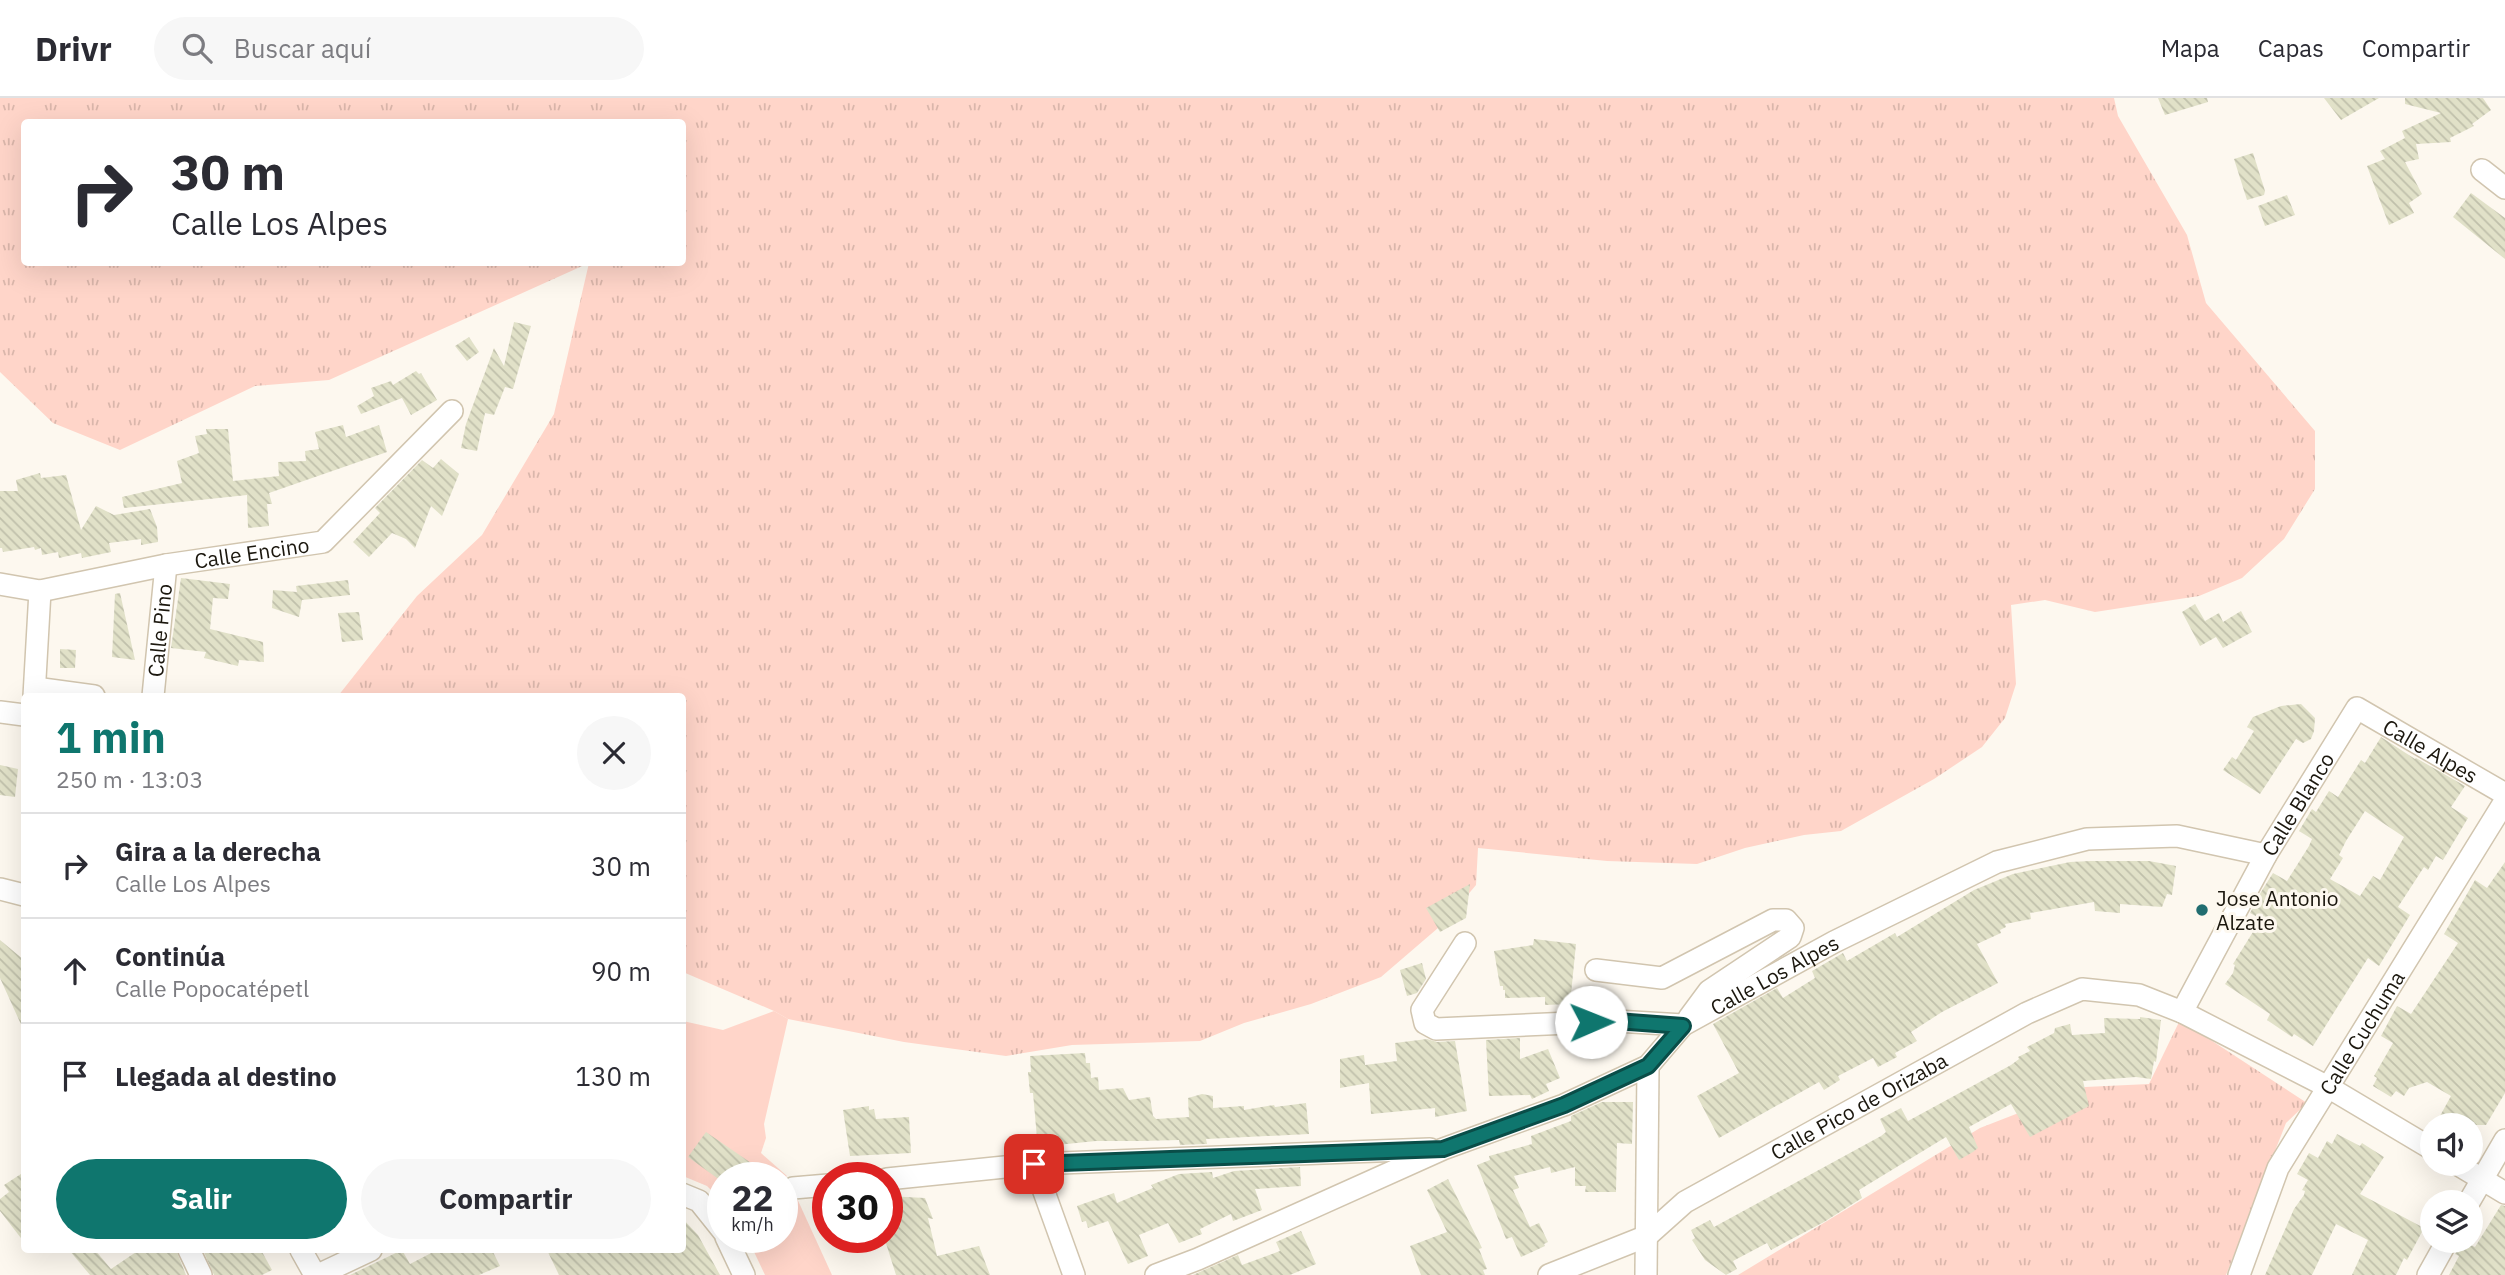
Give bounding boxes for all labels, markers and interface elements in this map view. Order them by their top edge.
search box [154,17,644,80]
text: Drivr [35,27,112,70]
icon: search [178,29,216,67]
text: Buscar aquí [234,31,371,65]
text: Mapa [2161,32,2220,64]
text: Capas [2258,32,2324,64]
text: Compartir [2362,32,2470,64]
text: 30 m [171,140,285,203]
icon: right [56,147,147,238]
text: Calle Los Alpes [171,202,388,244]
street label: Calle Encino [192,530,311,575]
street label: Calle Pino [141,582,178,678]
text: 1 min [56,710,166,765]
street label: Calle Alpes [2378,712,2483,789]
button: close [577,716,651,790]
street label: Calle Blanco [2255,747,2340,861]
text: 250 m · 13:03 [56,764,203,794]
text: Gira a la derecha [115,834,321,868]
icon: right [56,847,94,885]
text: 30 m [591,849,651,883]
text: Calle Los Alpes [115,868,271,898]
place label: Jose Antonio Alzate [2216,884,2339,936]
marker: Jose Antonio Alzate [2194,902,2210,918]
street label: Calle Los Alpes [1705,928,1844,1021]
text: Continúa [115,939,225,973]
icon: ahead [56,952,94,990]
text: 90 m [591,954,651,988]
street label: Calle Cuchuma [2313,965,2411,1100]
text: Calle Popocatépetl [115,973,309,1003]
position arrow [1554,985,1628,1059]
street label: Calle Pico de Orizaba [1765,1046,1952,1166]
icon: arrive [56,1057,94,1095]
text: Llegada al destino [115,1059,337,1093]
text: 130 m [575,1059,651,1093]
map controls [2420,1113,2483,1253]
button: sound [2420,1113,2483,1176]
pin [1004,1134,1064,1194]
icon: arrive [1015,1145,1053,1183]
button: Salir [56,1159,347,1239]
button: Compartir [361,1159,651,1239]
speed limit sign: 30 [812,1162,903,1253]
text: 22 [731,1175,774,1221]
button: layers [2420,1190,2483,1253]
text: km/h [731,1213,774,1236]

